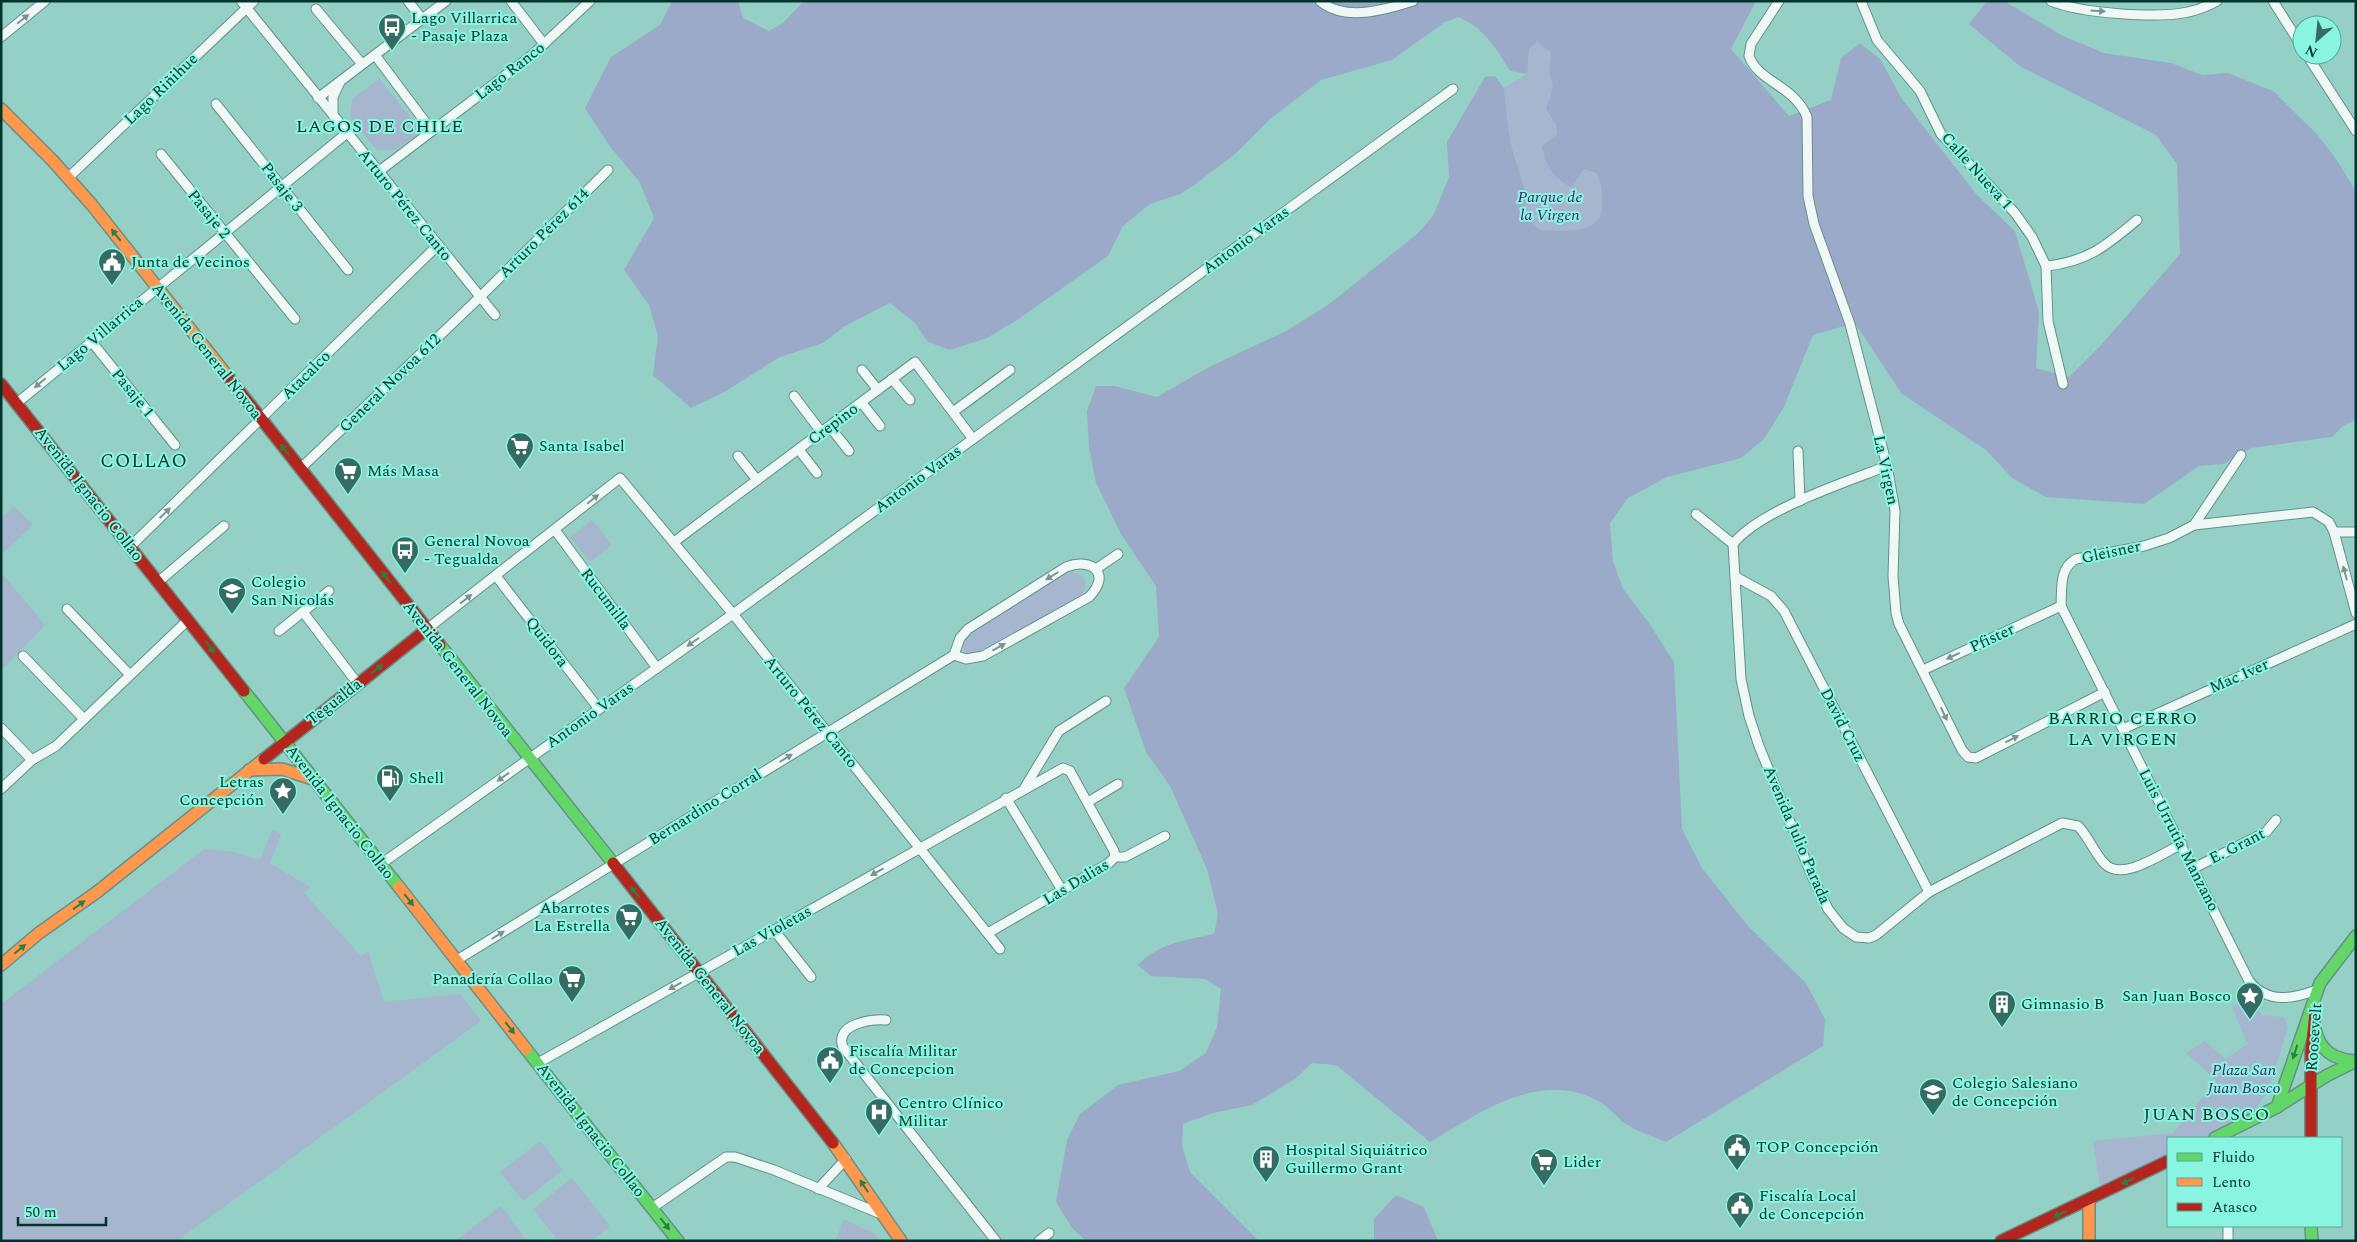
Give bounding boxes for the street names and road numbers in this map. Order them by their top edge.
street label: Lago Ranco [470,36,550,106]
street label: Lago Riñihue [119,47,203,131]
street label: Calle Nueva 1 [1935,127,2019,215]
street label: Arturo Pérez Canto [352,144,458,266]
street label: Pasaje 3 [255,157,309,217]
street label: Arturo Pérez 614 [493,182,595,284]
street label: Pasaje 2 [182,184,236,244]
street label: Antonio Varas [1197,200,1295,280]
street label: Avenida General Novoa [146,278,268,425]
street label: Lago Villarrica [52,291,149,377]
street label: General Novoa 612 [334,328,446,438]
street label: Atacalco [276,345,336,405]
street label: Pasaje 1 [106,363,160,423]
street label: Crepino [803,397,863,451]
street label: Avenida Ignacio Collao [29,422,149,566]
street label: La Virgen [1867,433,1905,507]
street label: Antonio Varas [869,439,967,519]
street label: Gleisner [2079,534,2143,570]
street label: Rucumilla [575,563,637,635]
street label: Avenida General Novoa [397,596,519,743]
street label: Quidora [519,611,575,673]
street label: Pfister [1966,617,2018,659]
street label: Arturo Pérez Canto [758,651,864,773]
street label: Mac Iver [2205,652,2273,700]
street label: Tegualda [301,673,367,731]
street label: Antonio Varas [541,676,639,754]
street label: David Cruz [1814,684,1872,766]
street label: Avenida Ignacio Collao [280,740,400,884]
street label: Bernardino Corral [644,762,766,852]
street label: Avenida Julio Parada [1757,762,1837,908]
street label: Luis Urrutia Manzano [2133,764,2225,916]
street label: E. Grant [2205,822,2269,870]
street label: Las Dalias [1038,853,1114,911]
street label: Las Violetas [728,899,816,963]
street label: Avenida General Novoa [649,913,771,1060]
street label: Roosevelt [2300,1002,2328,1072]
street label: Avenida Ignacio Collao [531,1058,651,1202]

